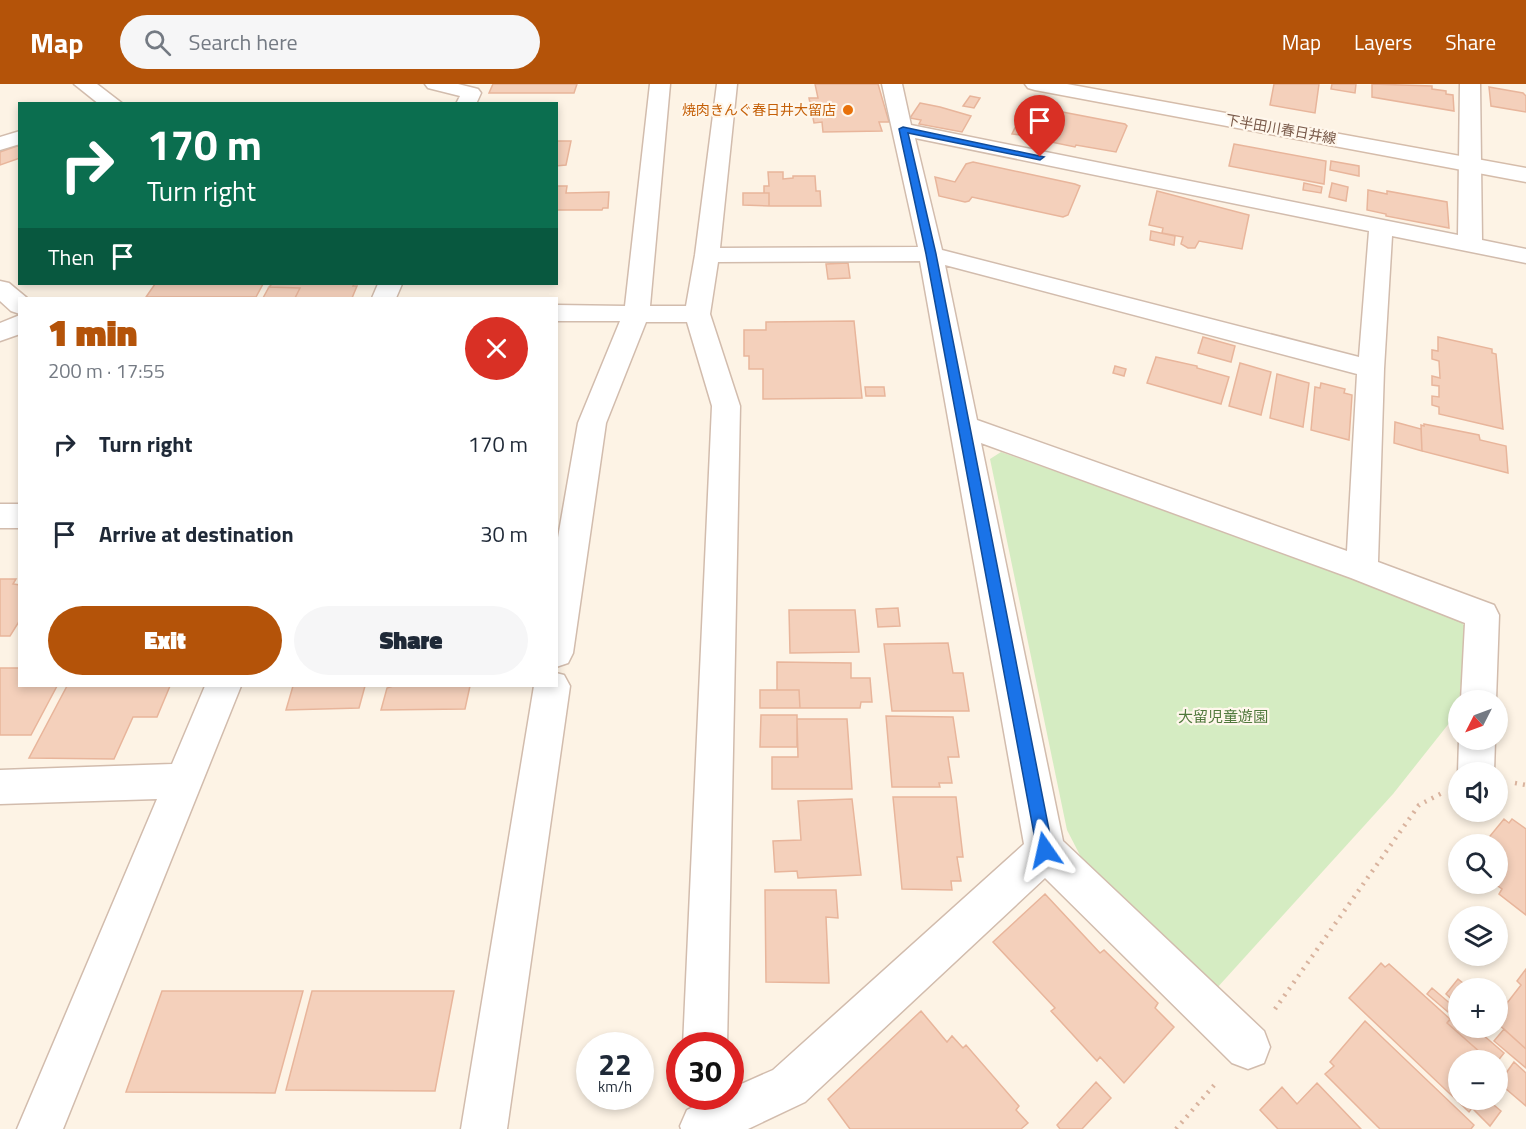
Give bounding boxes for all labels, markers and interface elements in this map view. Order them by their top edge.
search box [120,15,540,69]
text: Map [30,21,84,64]
text: Search here [189,25,298,59]
icon: search [141,26,174,59]
text: Map [1282,26,1321,58]
text: Layers [1354,26,1412,58]
text: Share [1445,26,1496,58]
pin [1014,95,1065,157]
place label: 焼肉きんぐ春日井大留店 [682,99,836,120]
marker: 焼肉きんぐ春日井大留店 [841,103,855,117]
icon: arrive [1023,104,1056,137]
street label: 下半田川春日井線 [1224,108,1338,149]
text: 170 m [147,112,262,176]
icon: right [48,126,126,204]
text: Turn right [147,170,256,211]
text: Then [48,240,94,274]
icon: arrive [106,240,139,273]
text: 1 min [48,305,137,360]
button: close [465,317,528,380]
text: 200 m · 17:55 [48,355,165,386]
text: Turn right [99,427,193,461]
text: 170 m [468,427,528,461]
icon: right [48,428,81,461]
text: Arrive at destination [99,517,294,551]
text: 30 m [480,517,528,551]
icon: arrive [48,518,81,551]
button: Exit [48,606,282,675]
button: Share [294,606,528,675]
north arrow [1448,690,1508,750]
map controls [1448,690,1508,1110]
park label: 大留児童遊園 [1178,705,1268,728]
button: sound [1448,762,1508,822]
position arrow [1013,818,1077,882]
button: search [1448,834,1508,894]
button: layers [1448,906,1508,966]
button: + [1448,978,1508,1038]
speed limit sign: 30 [666,1032,744,1110]
text: 22 [598,1041,632,1087]
button: − [1448,1050,1508,1110]
text: km/h [598,1075,632,1098]

